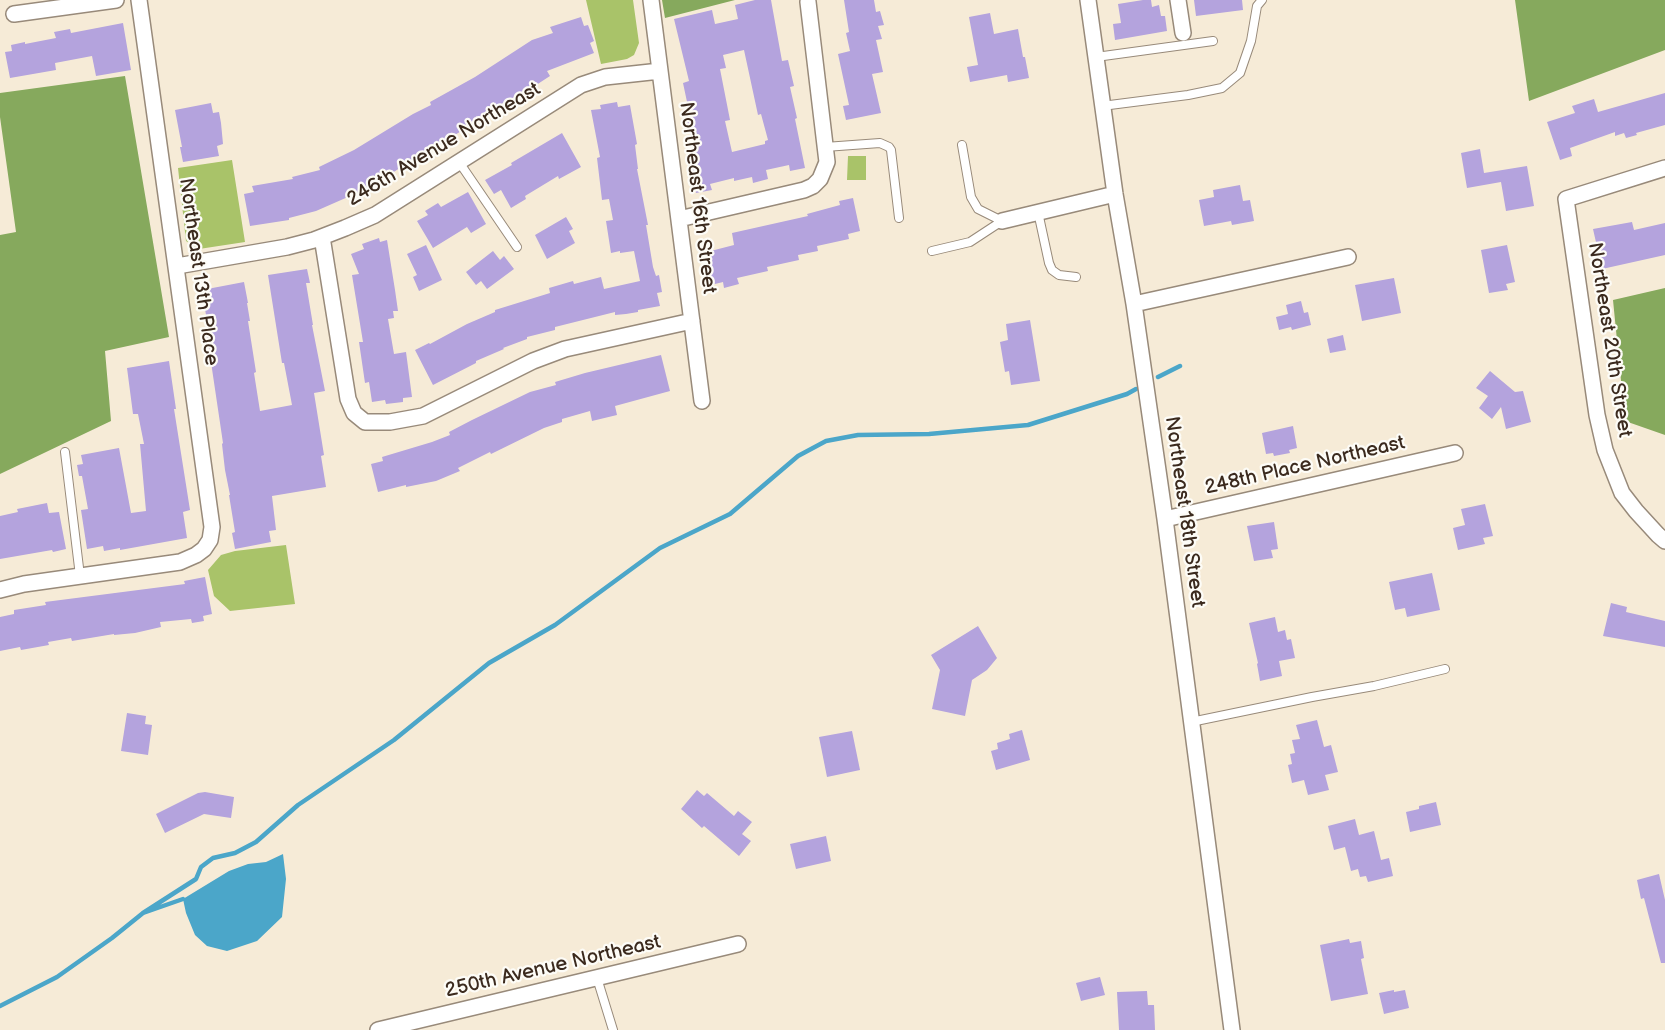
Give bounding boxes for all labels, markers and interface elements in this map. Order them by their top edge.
street label: 246th Avenue Northeast [343,78,545,212]
street label: Northeast 16th Street [673,101,721,295]
street label: Northeast 13th Place [173,177,223,367]
street label: Northeast 20th Street [1582,241,1636,439]
street label: Northeast 18th Street [1159,415,1209,609]
street label: 248th Place Northeast [1203,431,1407,501]
street label: 250th Avenue Northeast [443,931,663,1003]

